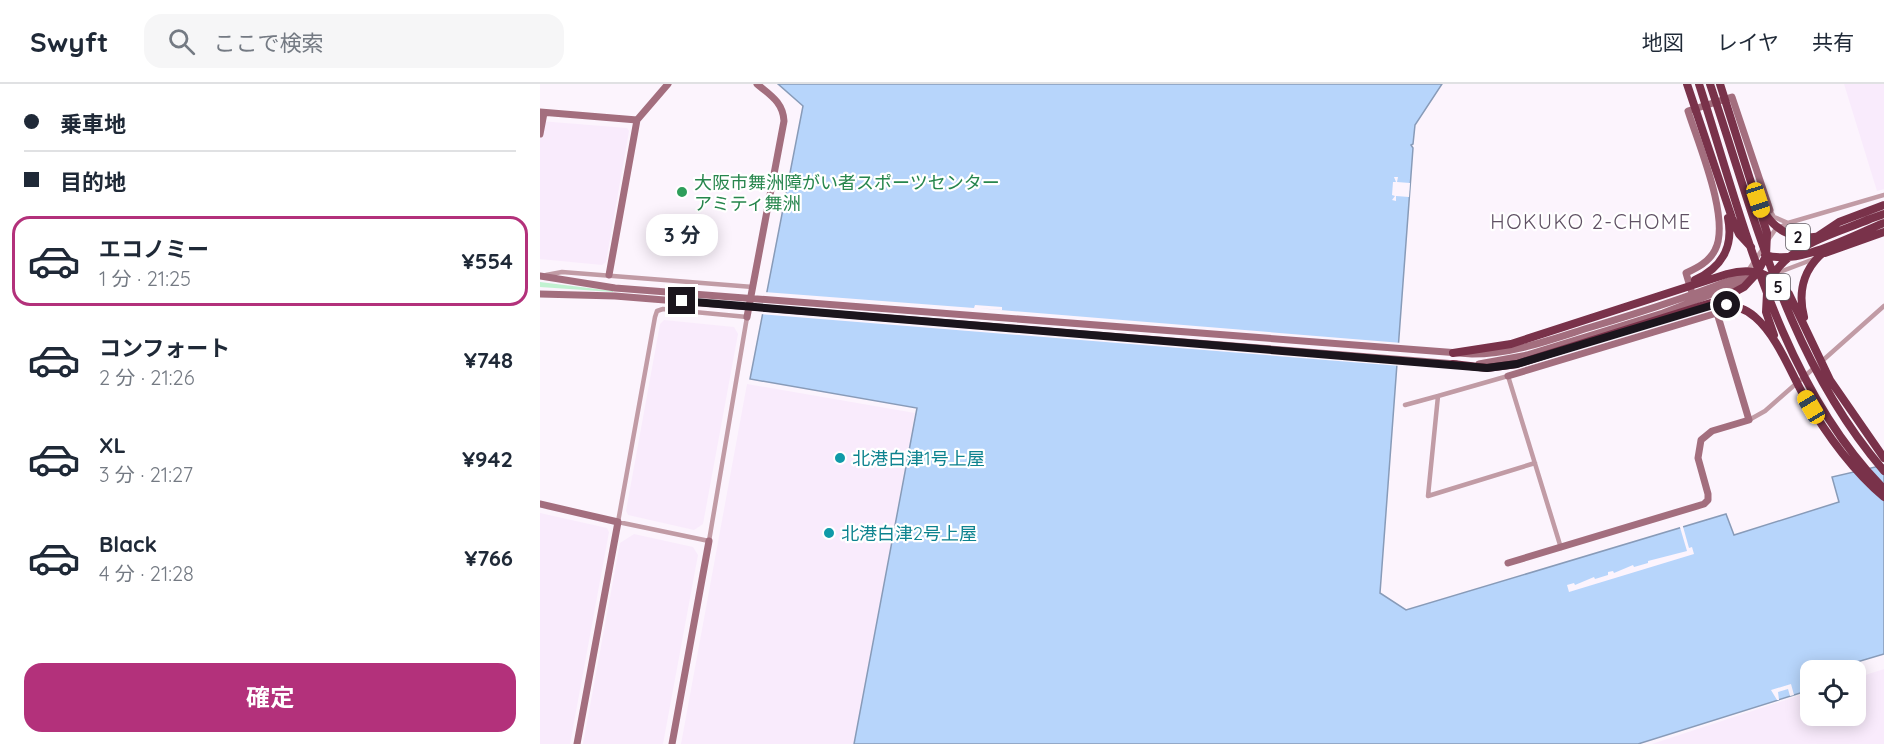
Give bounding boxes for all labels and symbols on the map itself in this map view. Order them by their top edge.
place label: 大阪市舞洲障がい者スポーツセンター アミティ舞洲 [694,171,1000,215]
car [1744,180,1772,220]
marker: 大阪市舞洲障がい者スポーツセンター アミティ舞洲 [675,185,689,199]
district label: HOKUKO 2-CHOME [1490,209,1692,234]
callout: 3 分 [646,214,718,256]
road number: 2 [1786,224,1810,250]
road number: 5 [1766,274,1790,300]
route end [668,287,695,314]
route start [1713,291,1740,318]
car [1794,387,1828,427]
place label: 北港白津1号上屋 [852,447,985,470]
marker: 北港白津1号上屋 [833,451,847,465]
place label: 北港白津2号上屋 [841,522,977,545]
marker: 北港白津2号上屋 [822,526,836,540]

